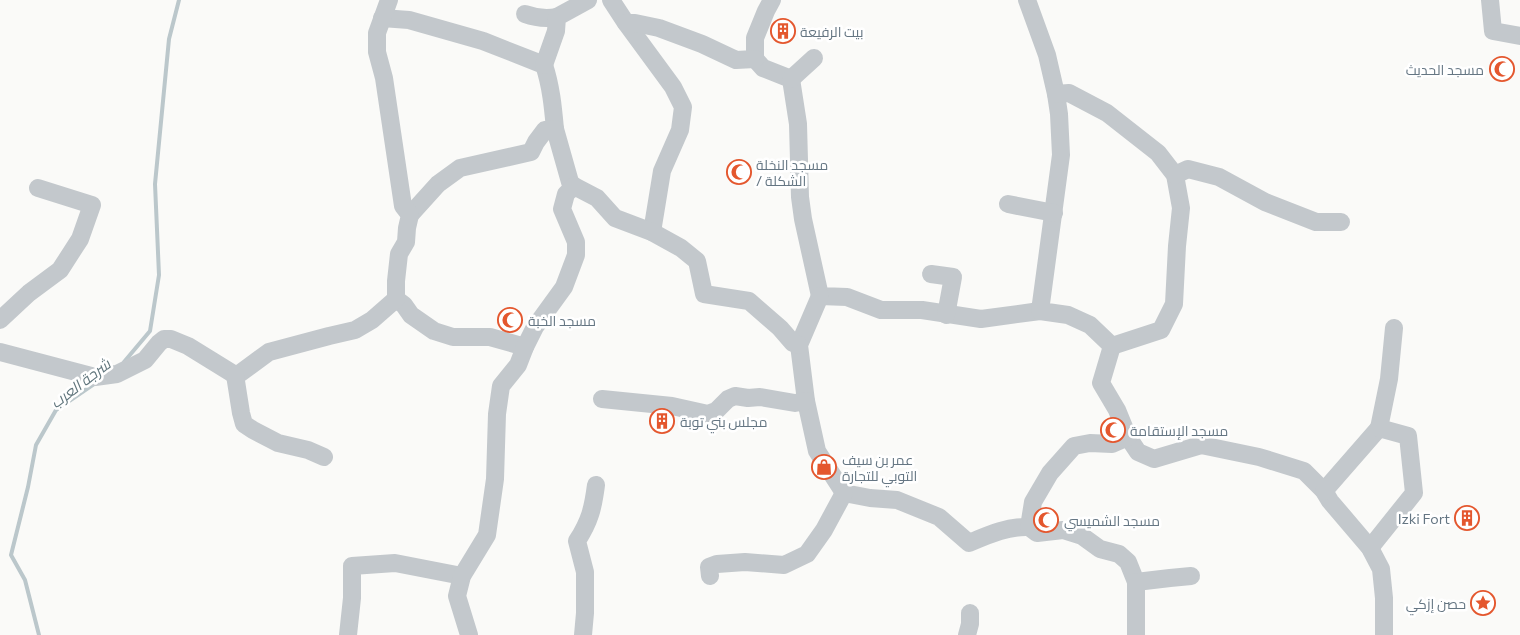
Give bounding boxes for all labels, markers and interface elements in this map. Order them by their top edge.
building icon: بيت الرفيعة [770,18,796,44]
place label: بيت الرفيعة [800,23,863,40]
mosque icon: مسجد الحديث [1489,56,1515,82]
place label: مسجد الحديث [1406,61,1484,78]
place label: مسجد النخلة / الشكلة [756,156,828,189]
mosque icon: مسجد النخلة / الشكلة [726,159,752,185]
mosque icon: مسجد الخبة [497,307,523,333]
place label: مسجد الخبة [528,312,596,329]
water label: شرجة العرب [46,354,114,412]
building icon: مجلس بني توبة [649,408,675,434]
place label: مجلس بني توبة [680,413,768,434]
mosque icon: مسجد الإستقامة [1100,417,1126,443]
place label: مسجد الإستقامة [1130,422,1228,440]
place label: عمر بن سيف التوبي للتجارة [842,451,917,488]
shop icon: عمر بن سيف التوبي للتجارة [811,454,837,480]
building icon: Izki Fort [1454,505,1480,531]
mosque icon: مسجد الشميسي [1033,507,1059,533]
place label: Izki Fort [1398,510,1450,527]
place label: مسجد الشميسي [1064,512,1160,532]
place icon: حصن إزكي [1470,590,1496,616]
place label: حصن إزكي [1406,595,1466,616]

